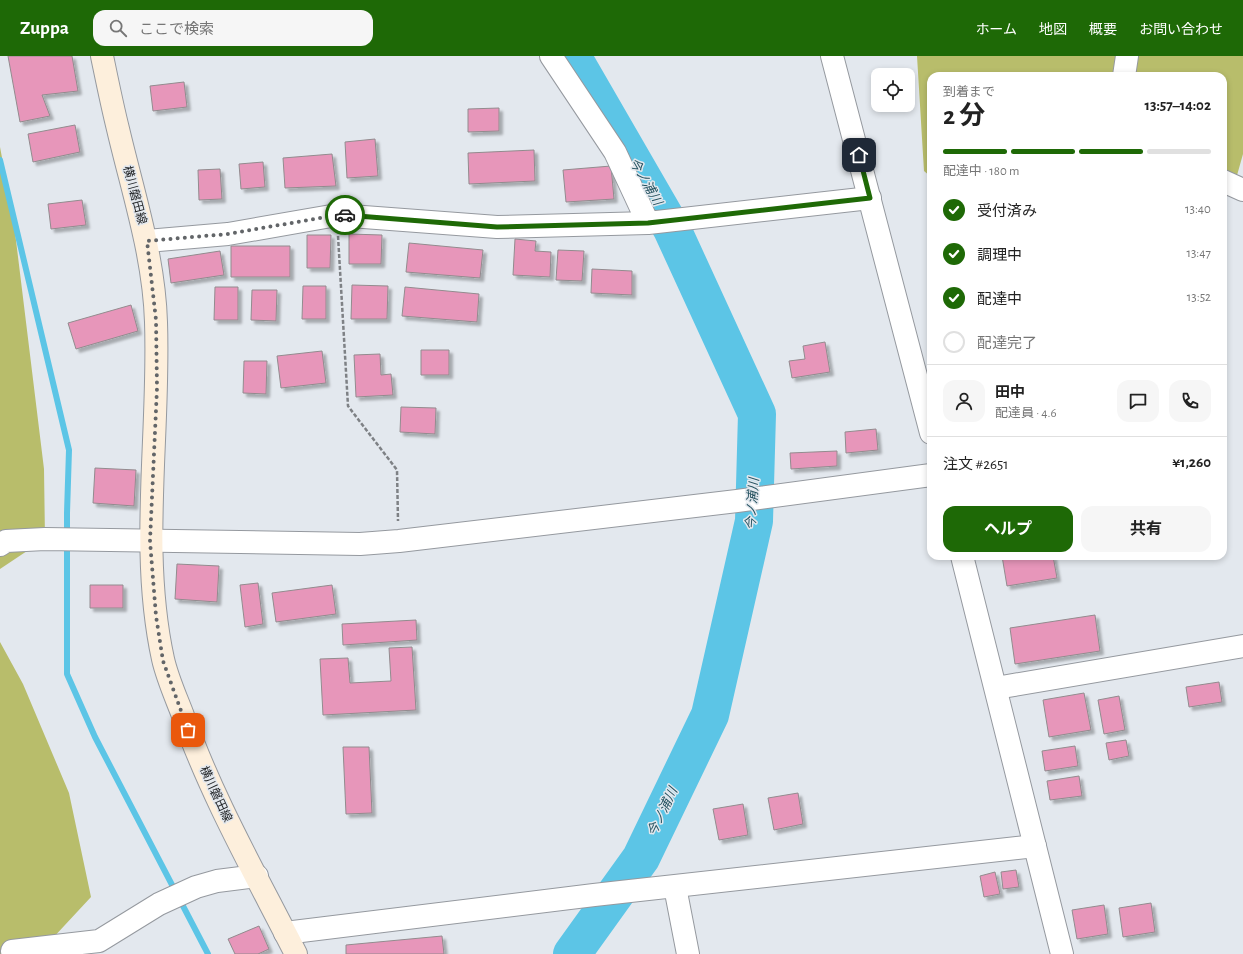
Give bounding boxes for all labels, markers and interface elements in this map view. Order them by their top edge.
search box [93,10,373,46]
icon: search [107,17,129,39]
text: Zuppa [20,19,69,38]
text: ここで検索 [139,22,214,37]
text: ホーム [975,23,1017,37]
text: 地図 [1039,23,1067,37]
text: 概要 [1089,23,1117,37]
text: お問い合わせ [1139,23,1223,37]
map controls [871,68,915,112]
button: locate [871,68,915,112]
text: 到着まで [943,86,995,99]
text: 13:57–14:02 [1145,98,1211,113]
text: 2 分 [943,103,985,129]
pin [842,138,876,172]
icon: home [848,144,870,166]
water label: 今ノ浦川 [626,156,665,209]
street label: 横川磐田線 [121,164,150,226]
text: 配達中 · 180 m [943,165,1019,178]
courier [325,195,365,235]
icon: check [943,199,965,221]
text: 13:40 [1185,203,1211,216]
icon: car [334,204,356,226]
text: 受付済み [977,204,1037,219]
icon: check [943,243,965,265]
text: 13:47 [1187,247,1211,260]
text: 調理中 [977,248,1022,263]
icon: check [943,287,965,309]
text: 13:52 [1187,291,1211,304]
text: 配達中 [977,292,1022,307]
text: 配達完了 [977,336,1037,351]
button: person [943,380,985,422]
button: chat [1117,380,1159,422]
button: phone [1169,380,1211,422]
text: 田中 [995,385,1025,400]
text: 配達員 · 4.6 [995,407,1057,420]
text: ¥1,260 [1172,455,1211,470]
text: 注文 #2651 [943,457,1009,472]
water label: 今ノ浦川 [744,476,761,530]
button: ヘルプ [943,506,1073,552]
button: 共有 [1081,506,1211,552]
pin [171,713,205,747]
icon: bag [177,719,199,741]
street label: 横川磐田線 [198,764,235,824]
water label: 今ノ浦川 [645,784,681,838]

